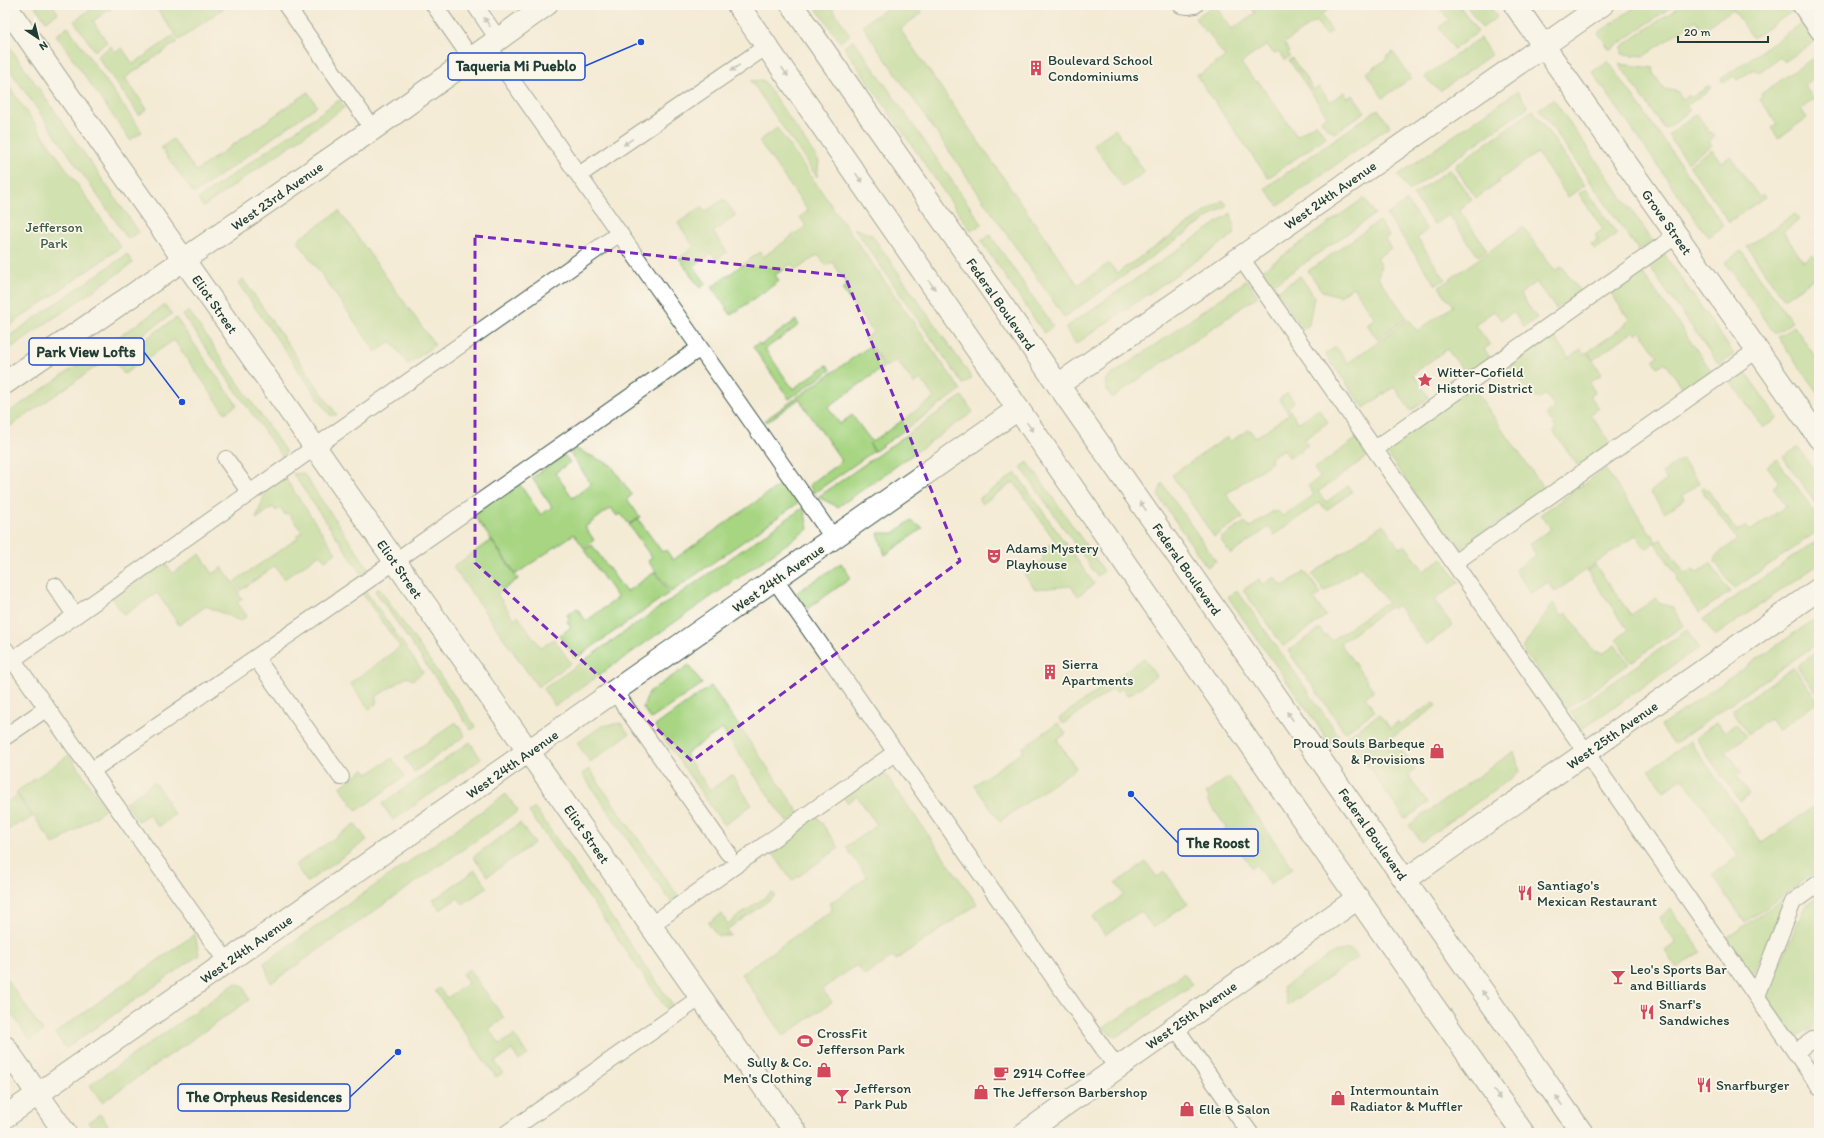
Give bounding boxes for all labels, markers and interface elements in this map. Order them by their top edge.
one-way arrow [483,17,491,27]
north arrow [18,18,58,58]
scale bar [1678,18,1768,44]
text: 20 m [1684,25,1711,39]
text: N [37,38,50,53]
place label: Boulevard School Condominiums [1048,52,1153,85]
callout: Taqueria Mi Pueblo [448,53,585,80]
text: Taqueria Mi Pueblo [455,57,577,76]
building icon: Boulevard School Condominiums [1027,59,1045,77]
one-way arrow [729,64,740,72]
one-way arrow [781,66,789,77]
one-way arrow [622,138,633,146]
street label: West 24th Avenue [1281,157,1380,234]
street label: West 23rd Avenue [228,158,327,235]
one-way arrow [855,173,863,184]
street label: Grove Street [1638,186,1695,258]
park label: Jefferson Park [25,219,83,252]
street label: Federal Boulevard [962,255,1039,354]
street label: Eliot Street [188,272,241,337]
one-way arrow [928,280,936,291]
callout: Park View Lofts [29,338,144,365]
text: Park View Lofts [36,343,136,361]
place label: Witter-Cofield Historic District [1437,364,1533,397]
place icon: Witter-Cofield Historic District [1416,371,1434,389]
one-way arrow [1027,421,1034,433]
one-way arrow [1139,501,1147,512]
street label: Federal Boulevard [1148,520,1225,619]
street label: Eliot Street [373,537,426,602]
street label: West 24th Avenue [729,540,828,617]
place label: Adams Mystery Playhouse [1006,540,1099,573]
theatre icon: Adams Mystery Playhouse [985,547,1003,565]
place label: Sierra Apartments [1062,656,1134,689]
building icon: Sierra Apartments [1041,663,1059,681]
street label: West 25th Avenue [1563,697,1662,773]
one-way arrow [1286,711,1294,721]
street label: West 24th Avenue [463,726,562,803]
place label: Proud Souls Barbeque & Provisions [1293,735,1425,768]
shop icon: Proud Souls Barbeque & Provisions [1428,742,1446,760]
street label: Federal Boulevard [1334,785,1411,884]
street label: Eliot Street [560,802,613,867]
callout: The Roost [1178,829,1258,856]
text: The Roost [1185,834,1250,852]
place label: Santiago's Mexican Restaurant [1537,877,1657,910]
restaurant icon: Santiago's Mexican Restaurant [1516,884,1534,902]
street label: West 24th Avenue [197,911,296,988]
place label: Leo's Sports Bar and Billiards [1630,961,1727,994]
bar icon: Leo's Sports Bar and Billiards [1609,968,1627,986]
street label: West 25th Avenue [1142,977,1241,1053]
one-way arrow [1481,989,1489,1000]
place label: Snarf's Sandwiches [1659,996,1729,1029]
restaurant icon: Snarf's Sandwiches [1638,1003,1656,1021]
place label: CrossFit Jefferson Park [817,1025,905,1058]
sports icon: CrossFit Jefferson Park [796,1032,814,1050]
place label: Sully & Co. Men's Clothing [723,1054,813,1087]
shop icon: Sully & Co. Men's Clothing [815,1061,833,1079]
cafe icon: 2914 Coffee [992,1064,1010,1082]
place label: 2914 Coffee [1013,1065,1086,1082]
restaurant icon: Snarfburger [1695,1076,1713,1094]
place label: Snarfburger [1716,1077,1790,1094]
place label: Jefferson Park Pub [854,1080,911,1113]
place label: Intermountain Radiator & Muffler [1350,1082,1463,1115]
shop icon: The Jefferson Barbershop [972,1083,990,1101]
callout: The Orpheus Residences [178,1084,350,1111]
place label: The Jefferson Barbershop [993,1084,1147,1101]
bar icon: Jefferson Park Pub [833,1087,851,1105]
text: The Orpheus Residences [185,1088,342,1107]
shop icon: Intermountain Radiator & Muffler [1329,1089,1347,1107]
one-way arrow [1493,1089,1501,1100]
one-way arrow [1555,1096,1563,1106]
shop icon: Elle B Salon [1178,1100,1196,1118]
place label: Elle B Salon [1199,1101,1271,1118]

